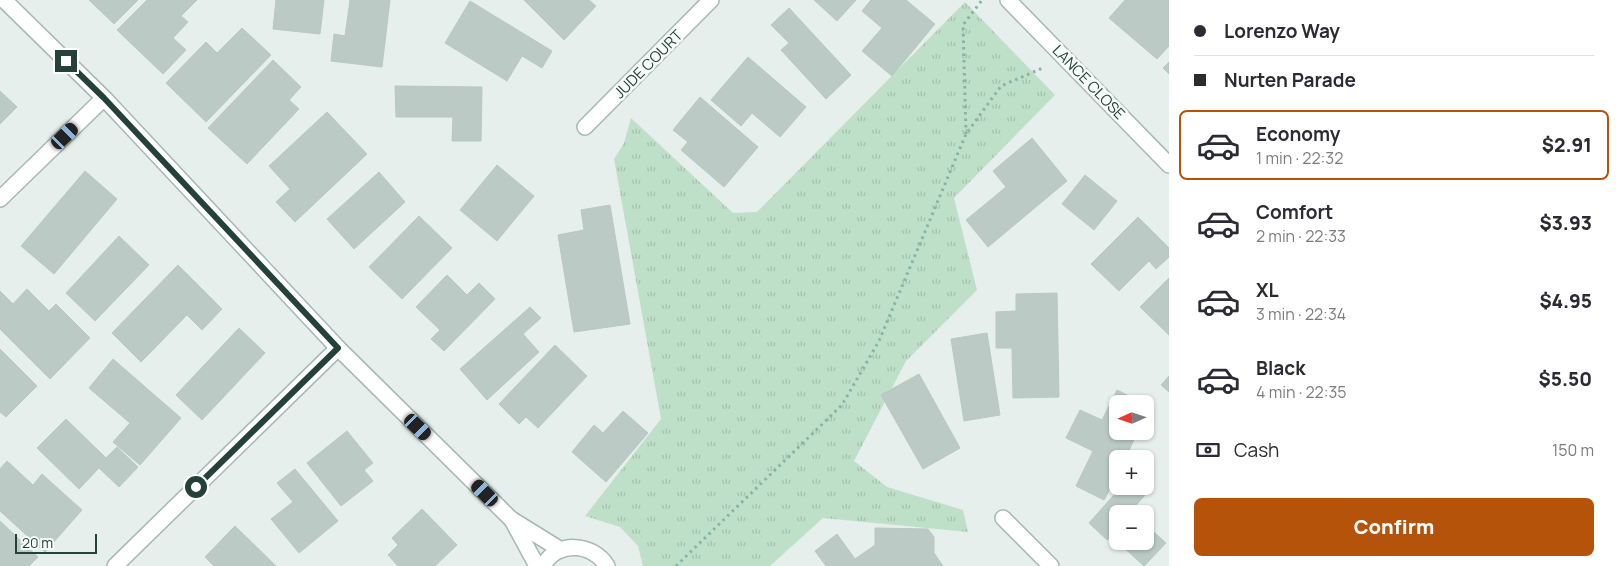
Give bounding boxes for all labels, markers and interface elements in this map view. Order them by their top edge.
text: Lorenzo Way [1224,18,1340,44]
street label: JUDE COURT [609,25,687,103]
street label: LANCE CLOSE [1048,40,1130,124]
route end [55,50,77,72]
text: Nurten Parade [1224,67,1356,93]
car [48,120,81,152]
text: Economy [1256,121,1340,147]
icon: car [1196,123,1241,168]
text: $2.91 [1542,132,1592,158]
text: 1 min · 22:32 [1256,147,1343,169]
text: Comfort [1256,199,1333,225]
icon: car [1196,201,1241,246]
text: $3.93 [1539,210,1592,236]
text: 2 min · 22:33 [1256,225,1346,247]
text: XL [1256,277,1279,303]
icon: car [1196,279,1241,324]
text: $4.95 [1539,288,1592,314]
text: 3 min · 22:34 [1256,303,1346,325]
text: Black [1256,355,1305,381]
icon: car [1196,357,1241,402]
text: $5.50 [1539,366,1592,392]
text: 4 min · 22:35 [1256,381,1347,403]
north arrow [1109,395,1154,440]
map controls [1109,395,1154,550]
car [401,411,434,443]
icon: cash [1194,436,1222,464]
text: Cash [1234,437,1279,463]
text: 150 m [1552,439,1594,461]
button: + [1109,450,1154,495]
route start [185,476,207,498]
car [469,477,500,509]
button: Confirm [1194,498,1594,556]
button: − [1109,505,1154,550]
scale bar [15,531,98,554]
text: 20 m [22,533,53,552]

